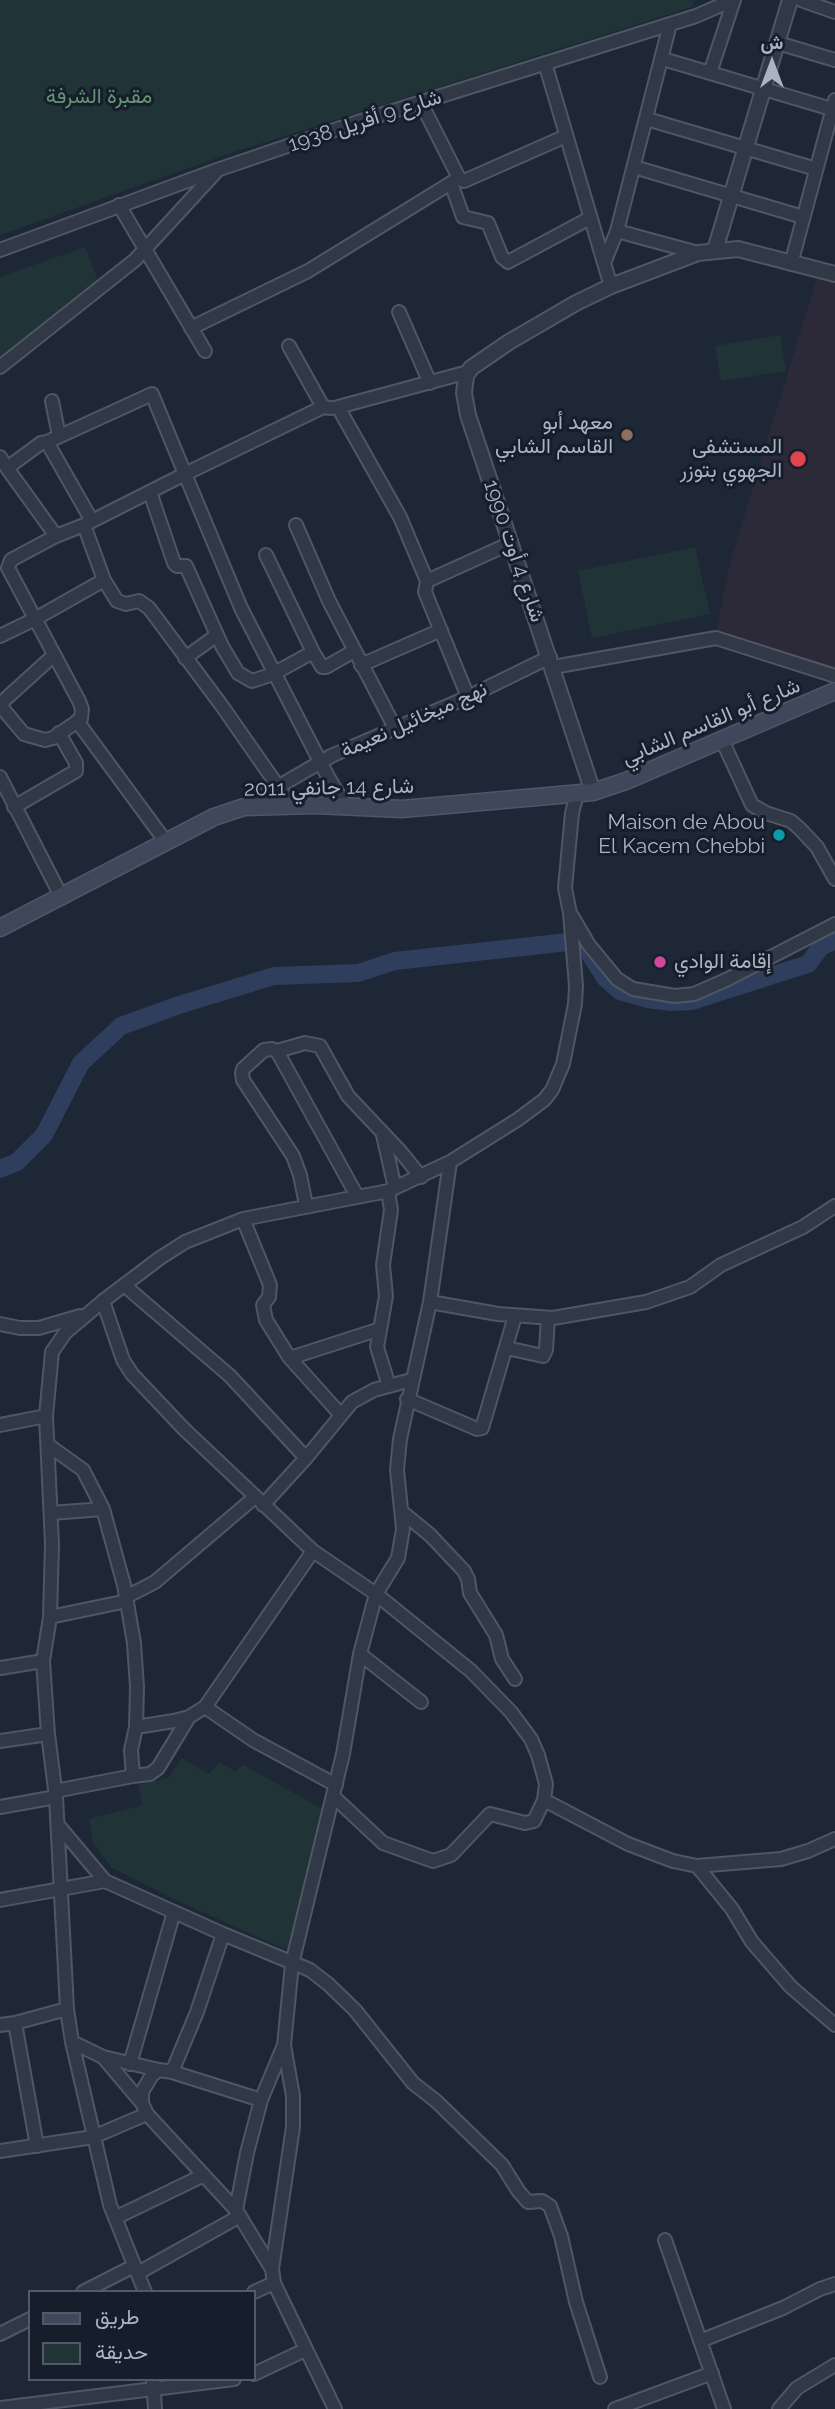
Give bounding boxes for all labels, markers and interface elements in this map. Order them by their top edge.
north arrow [737,28,807,98]
text: ش [761,31,783,53]
park label: مقبرة الشرفة [46,84,152,110]
street label: شارع 9 أفريل 1938 [285,84,445,158]
place label: معهد أبو القاسم الشابي [495,410,613,460]
marker: معهد أبو القاسم الشابي [619,427,635,443]
place label: المستشفى الجهوي بتوزر [680,434,782,484]
marker: المستشفى الجهوي بتوزر [788,449,808,469]
street label: شارع 4 أوت 1990 [478,477,550,625]
street label: شارع أبو القاسم الشابي [618,673,804,771]
street label: نهج ميخائيل نعيمة [337,676,491,764]
street label: شارع 14 جانفي 2011 [244,774,414,802]
place label: Maison de Abou El Kacem Chebbi [598,810,765,860]
marker: Maison de Abou El Kacem Chebbi [771,827,787,843]
place label: إقامة الوادي [674,949,771,975]
marker: إقامة الوادي [652,954,668,970]
legend [28,2290,256,2381]
text: طريق [95,2304,140,2329]
text: حديقة [95,2339,148,2364]

